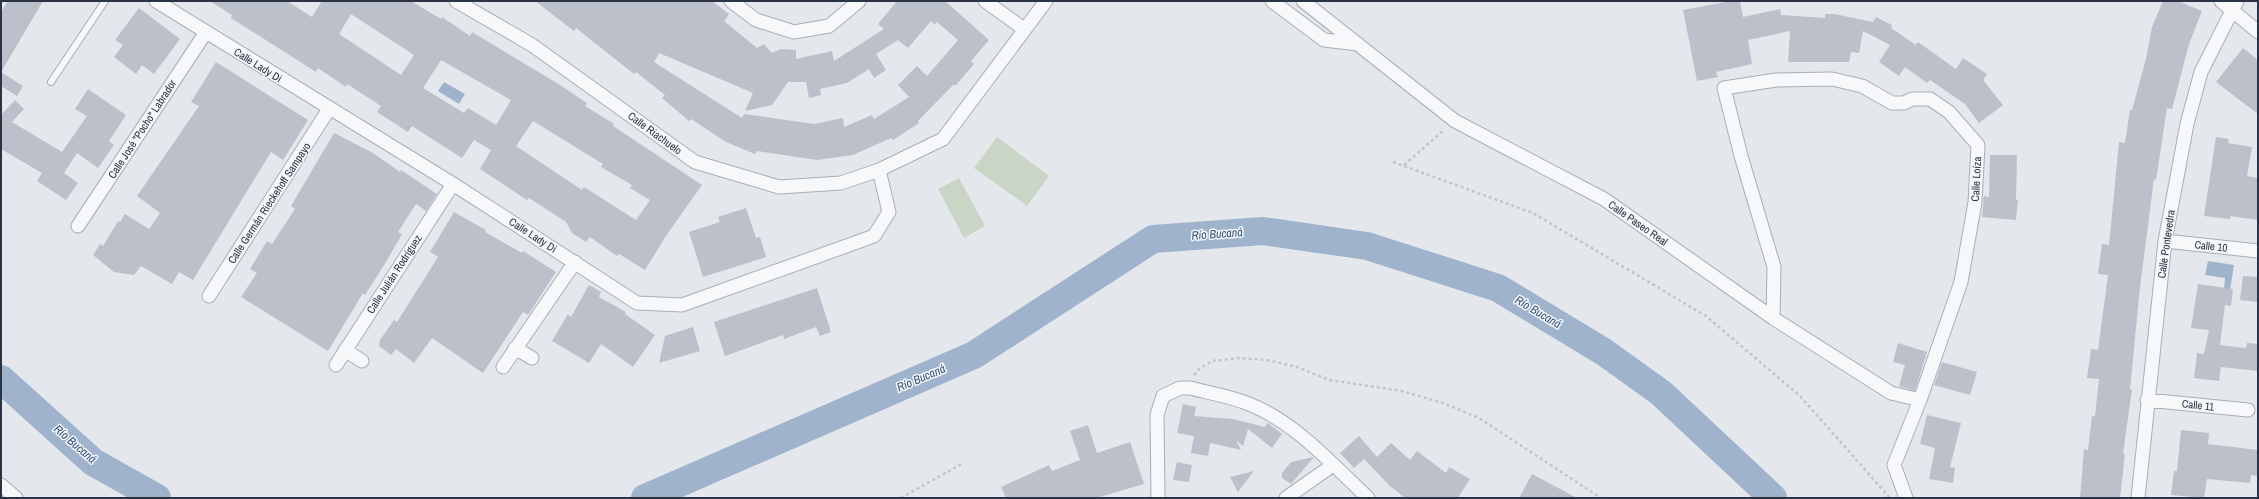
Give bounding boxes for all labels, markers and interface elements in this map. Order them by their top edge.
street label: Calle Lady Di [231,45,285,85]
street label: Calle José "Pocho" Labrador [105,77,179,181]
street label: Calle Riachuelo [625,109,685,157]
street label: Calle Germán Rieckehoff Sampayo [225,140,313,266]
street label: Calle Loíza [1968,156,1984,202]
street label: Calle Paseo Real [1605,197,1671,249]
street label: Calle Pontevedra [2154,209,2178,279]
street label: Calle Lady Di [506,214,560,256]
water label: Río Bucaná [1191,224,1244,244]
street label: Calle Julián Rodríguez [363,232,425,316]
street label: Calle 10 [2194,237,2228,255]
water label: Río Bucaná [1512,292,1565,332]
water label: Río Bucaná [894,360,948,395]
street label: Calle 11 [2181,396,2215,414]
water label: Río Bucaná [50,421,100,467]

